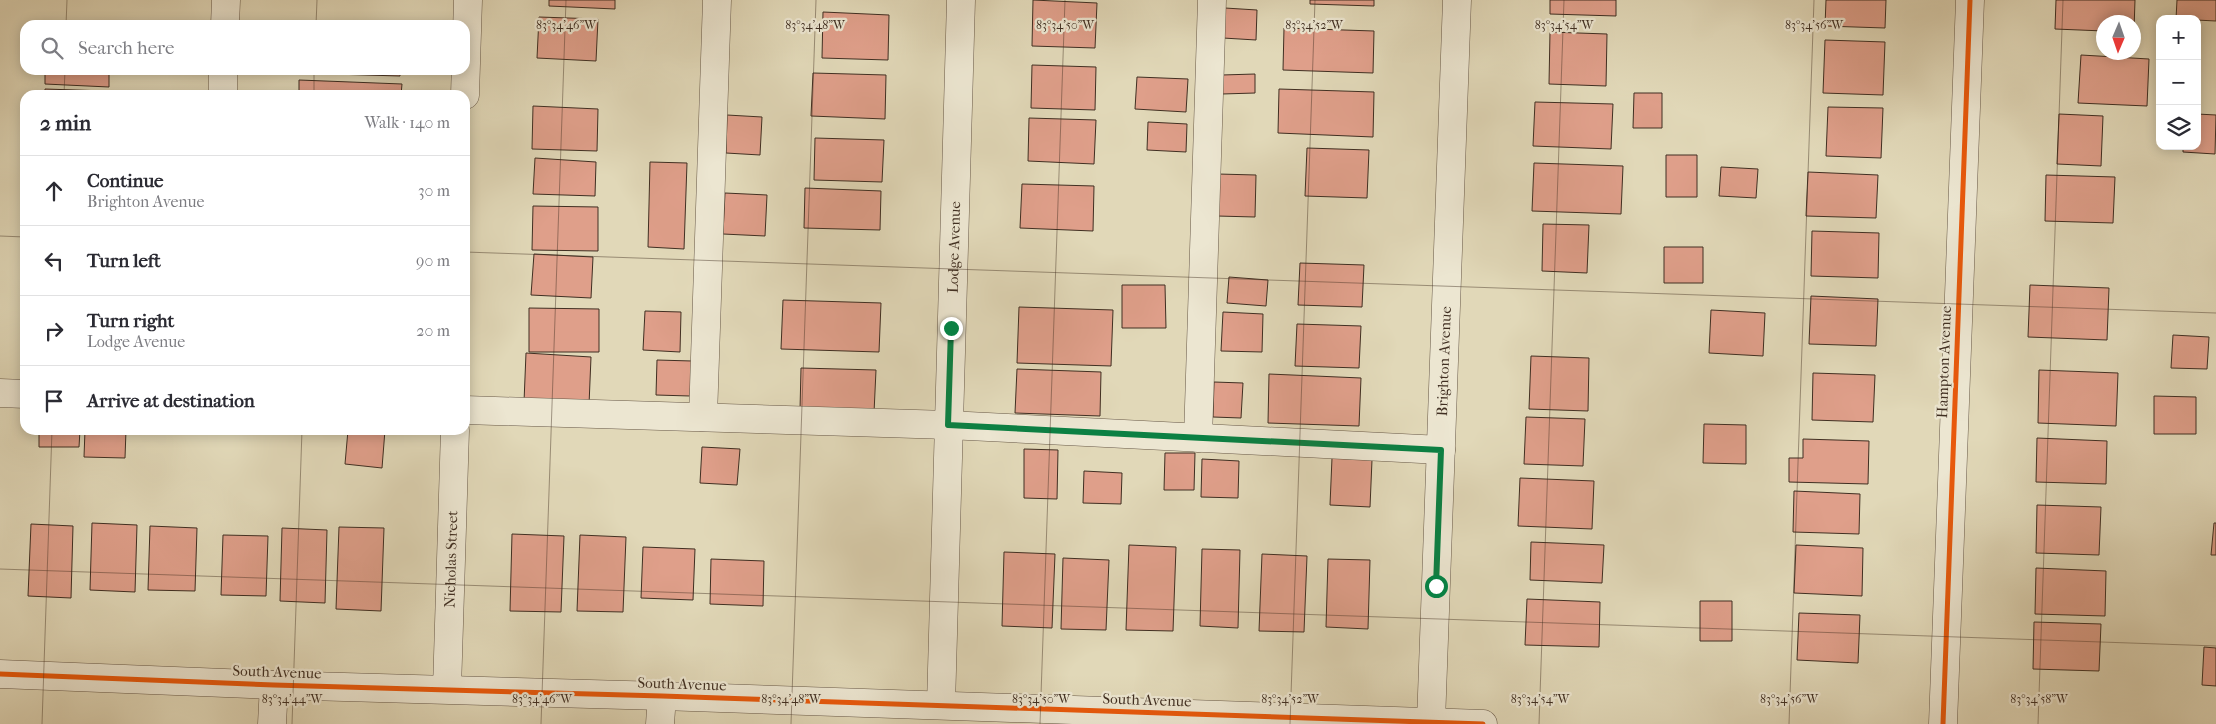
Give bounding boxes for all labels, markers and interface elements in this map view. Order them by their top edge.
north arrow [2096,15,2141,60]
map controls [2156,15,2201,150]
button: + [2156,15,2201,60]
text: 83°34'46"W [536,18,597,32]
text: 83°34'48"W [785,18,846,32]
text: 83°34'50"W [1036,18,1095,32]
text: 83°34'52"W [1285,18,1344,32]
text: 83°34'54"W [1535,18,1595,32]
text: 83°34'56"W [1785,18,1844,32]
search box [20,20,470,75]
icon: search [38,34,66,62]
text: Search here [78,37,174,59]
button: − [2156,60,2201,105]
button: layers [2156,105,2201,150]
text: 2 min [40,111,91,135]
text: Walk · 140 m [365,113,450,132]
text: Continue [87,170,163,192]
icon: ahead [40,177,68,205]
text: 30 m [418,181,450,200]
text: Brighton Avenue [87,192,204,211]
street label: Lodge Avenue [944,200,964,293]
icon: left [40,247,68,275]
text: Turn left [87,250,161,272]
text: 90 m [416,251,450,270]
street label: Brighton Avenue [1433,305,1455,417]
street label: Hampton Avenue [1933,305,1955,419]
text: Turn right [87,310,174,332]
icon: right [40,317,68,345]
route end [940,317,963,340]
text: 20 m [416,321,450,340]
text: Lodge Avenue [87,332,185,351]
icon: arrive [40,387,68,415]
text: Arrive at destination [87,390,255,412]
street label: Nicholas Street [441,509,462,608]
route start [1425,575,1448,598]
street label: South Avenue [232,661,322,683]
street label: South Avenue [637,673,727,695]
street label: South Avenue [1102,689,1192,711]
text: 83°34'44"W [262,692,324,706]
text: 83°34'46"W [512,692,573,706]
text: 83°34'48"W [761,692,822,706]
text: 83°34'50"W [1012,692,1071,706]
text: 83°34'52"W [1261,692,1320,706]
text: 83°34'54"W [1511,692,1571,706]
text: 83°34'56"W [1760,692,1819,706]
text: 83°34'58"W [2010,692,2069,706]

